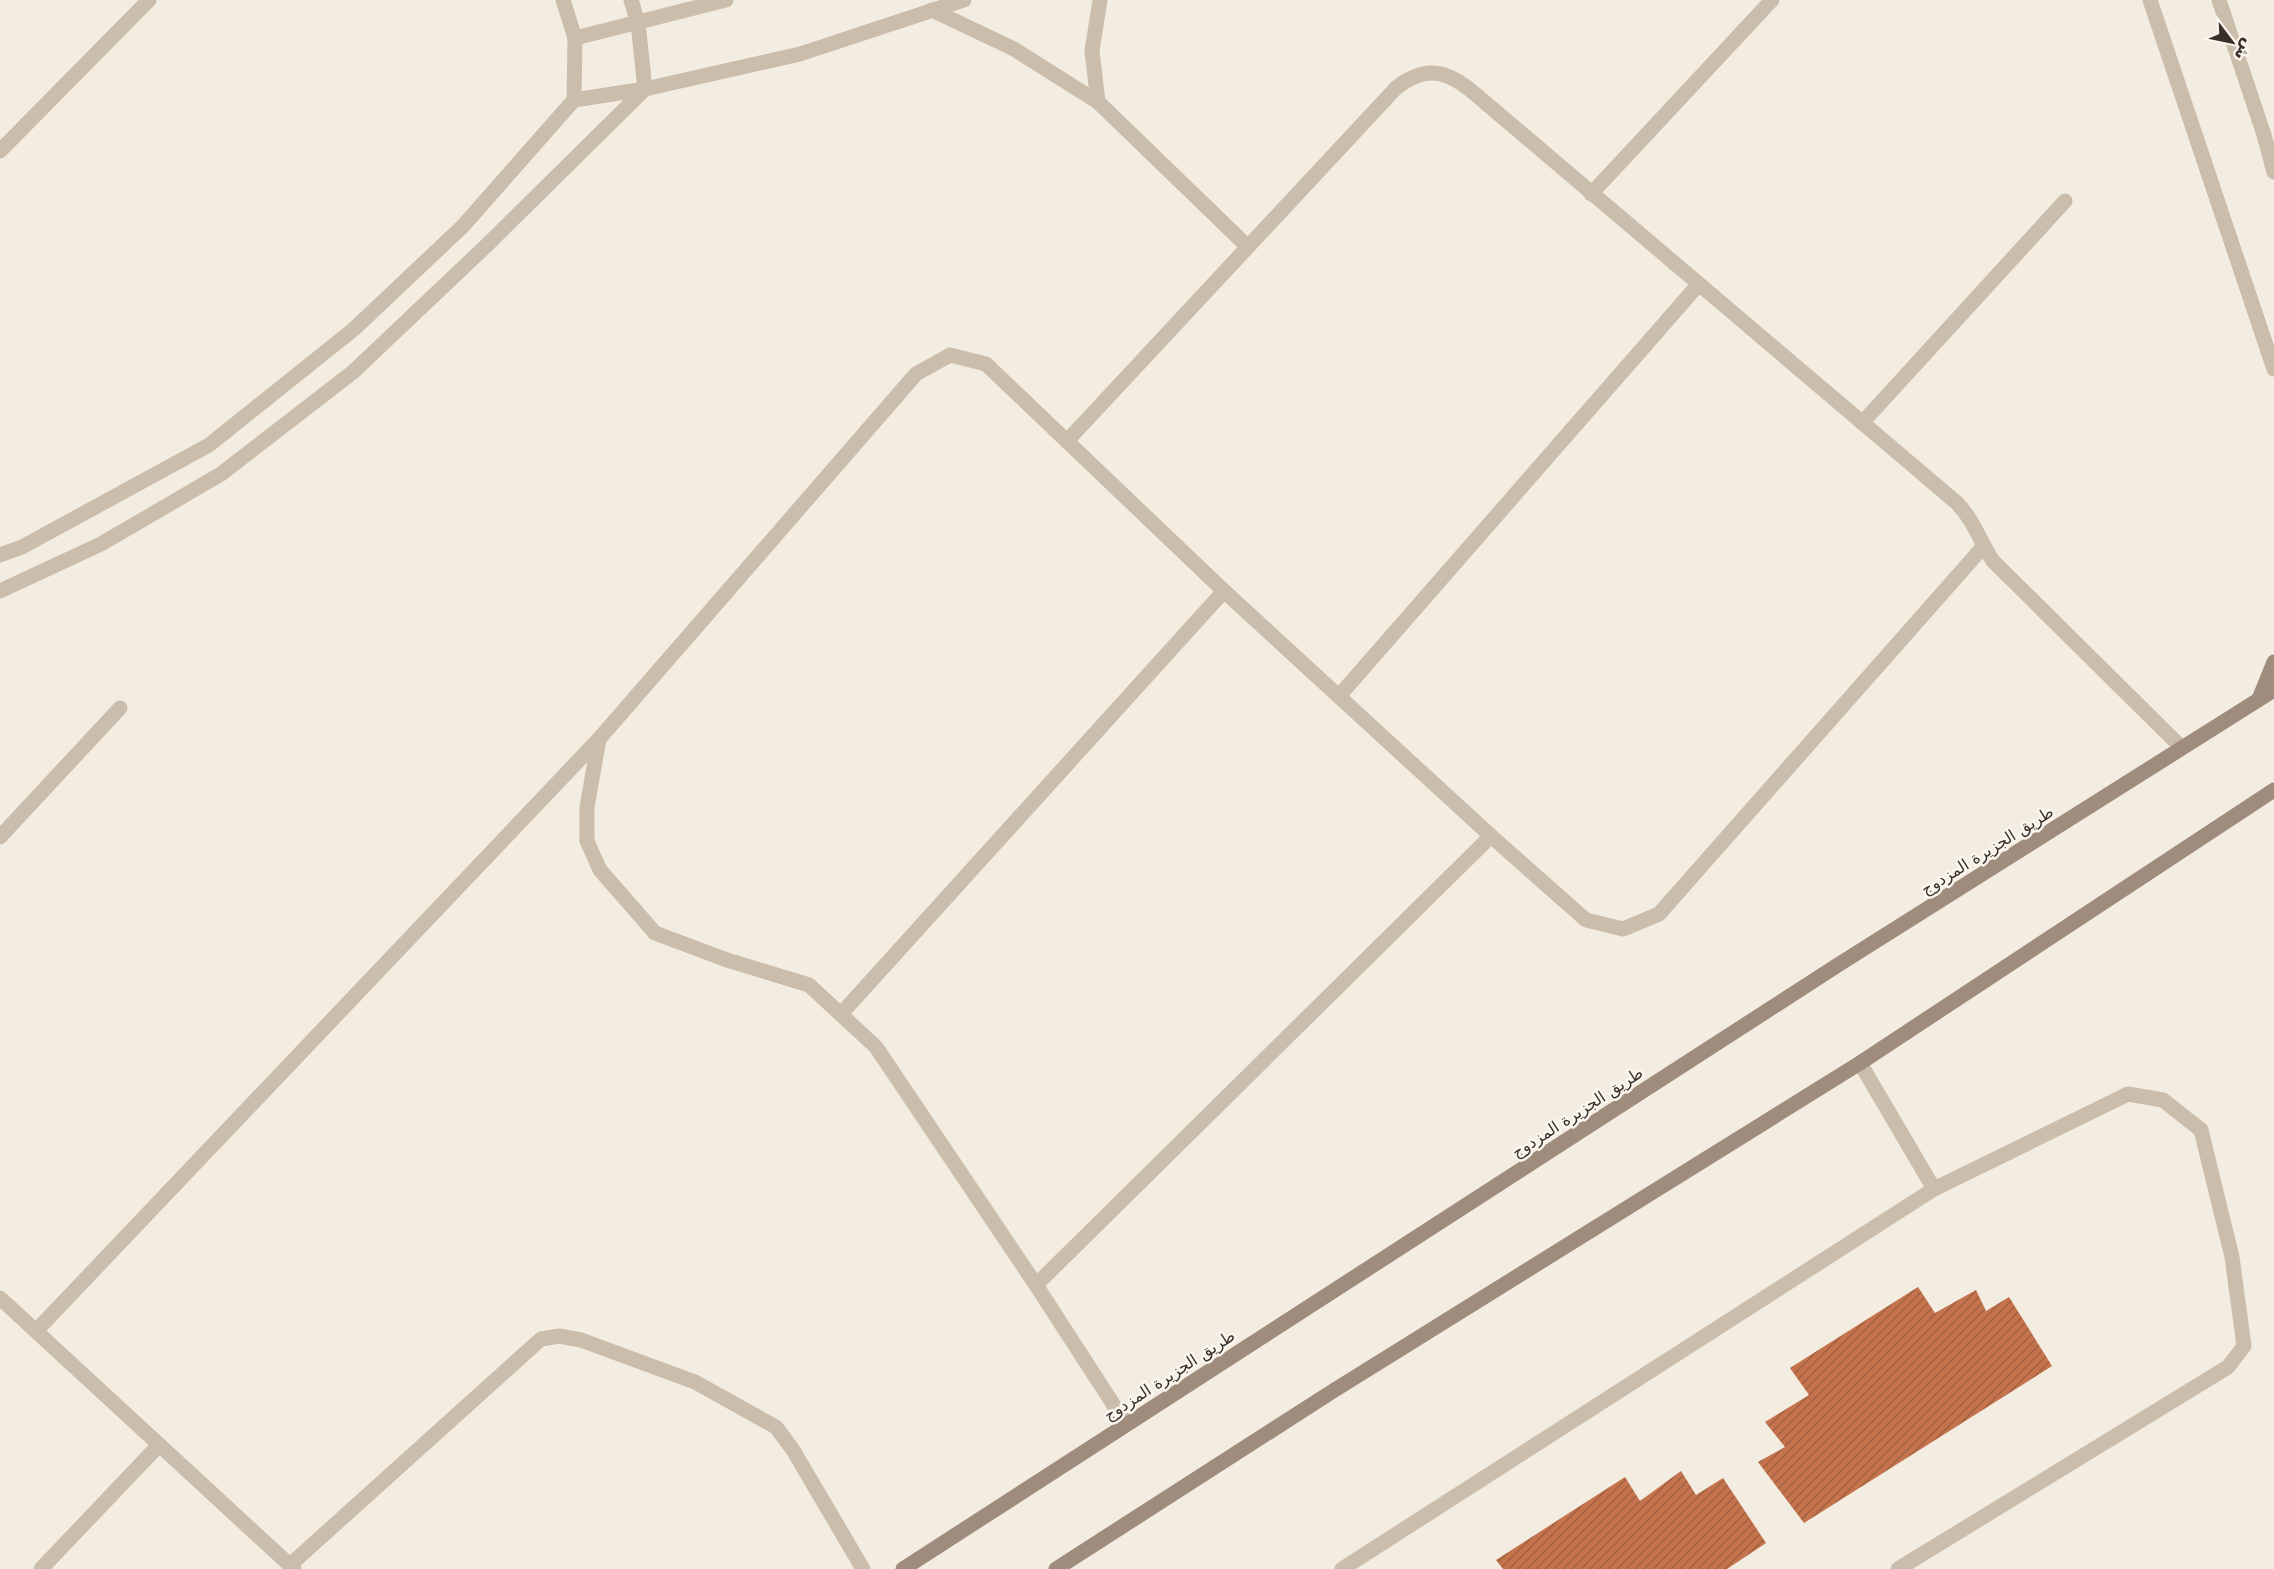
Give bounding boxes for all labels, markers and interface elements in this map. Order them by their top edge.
north arrow [2202,12,2262,72]
text: ش [2230,35,2258,64]
street label: طريق الجزيرة المزدوج [1918,802,2057,900]
street label: طريق الجزيرة المزدوج [1508,1063,1647,1163]
street label: طريق الجزيرة المزدوج [1100,1326,1239,1426]

